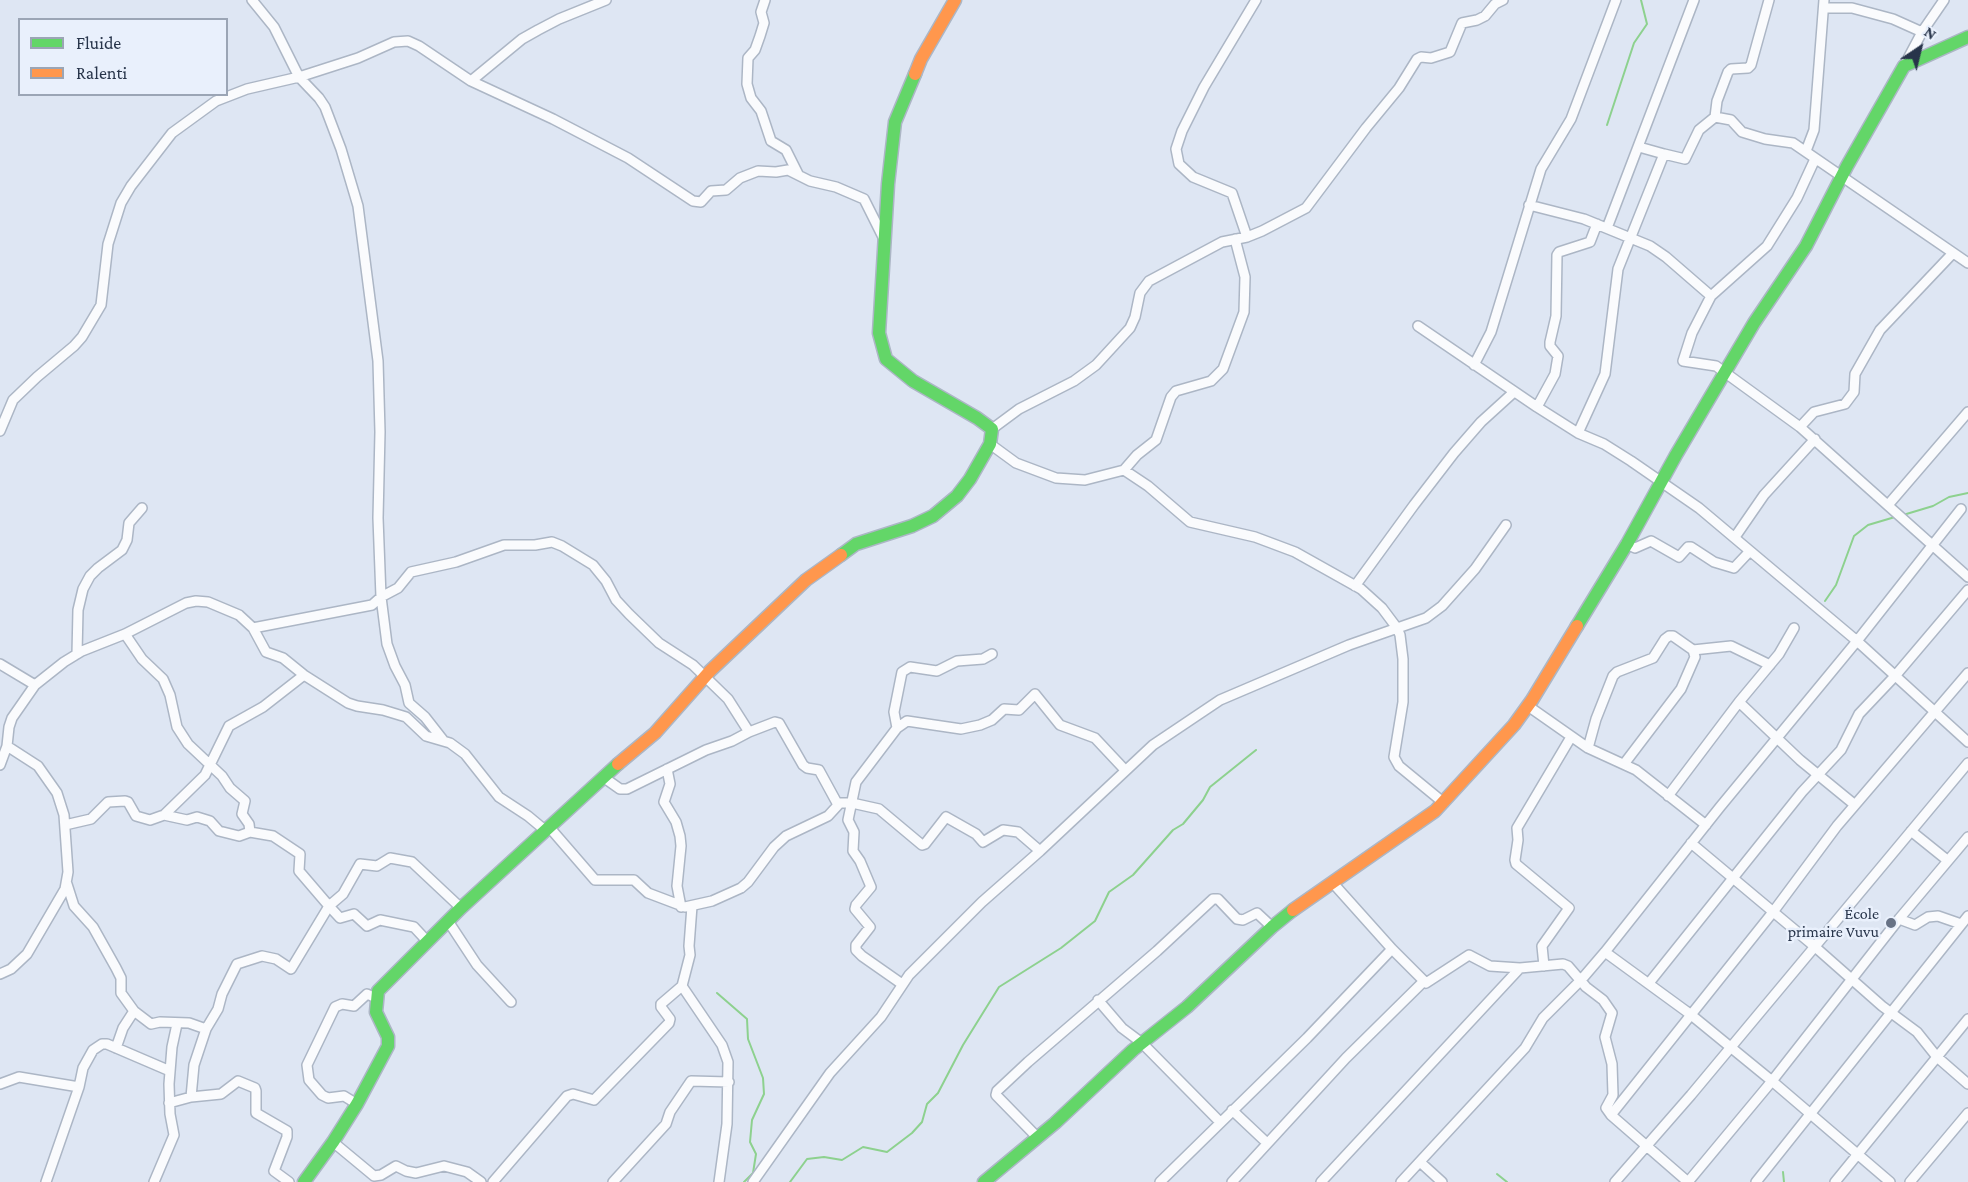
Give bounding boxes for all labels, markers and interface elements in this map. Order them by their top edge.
legend [18,18,228,96]
north arrow [1890,18,1950,78]
text: N [1921,23,1940,43]
text: Fluide [76,33,121,53]
text: Ralenti [76,63,127,83]
place label: École primaire Vuvu [1788,904,1879,942]
marker: École primaire Vuvu [1884,916,1898,930]

